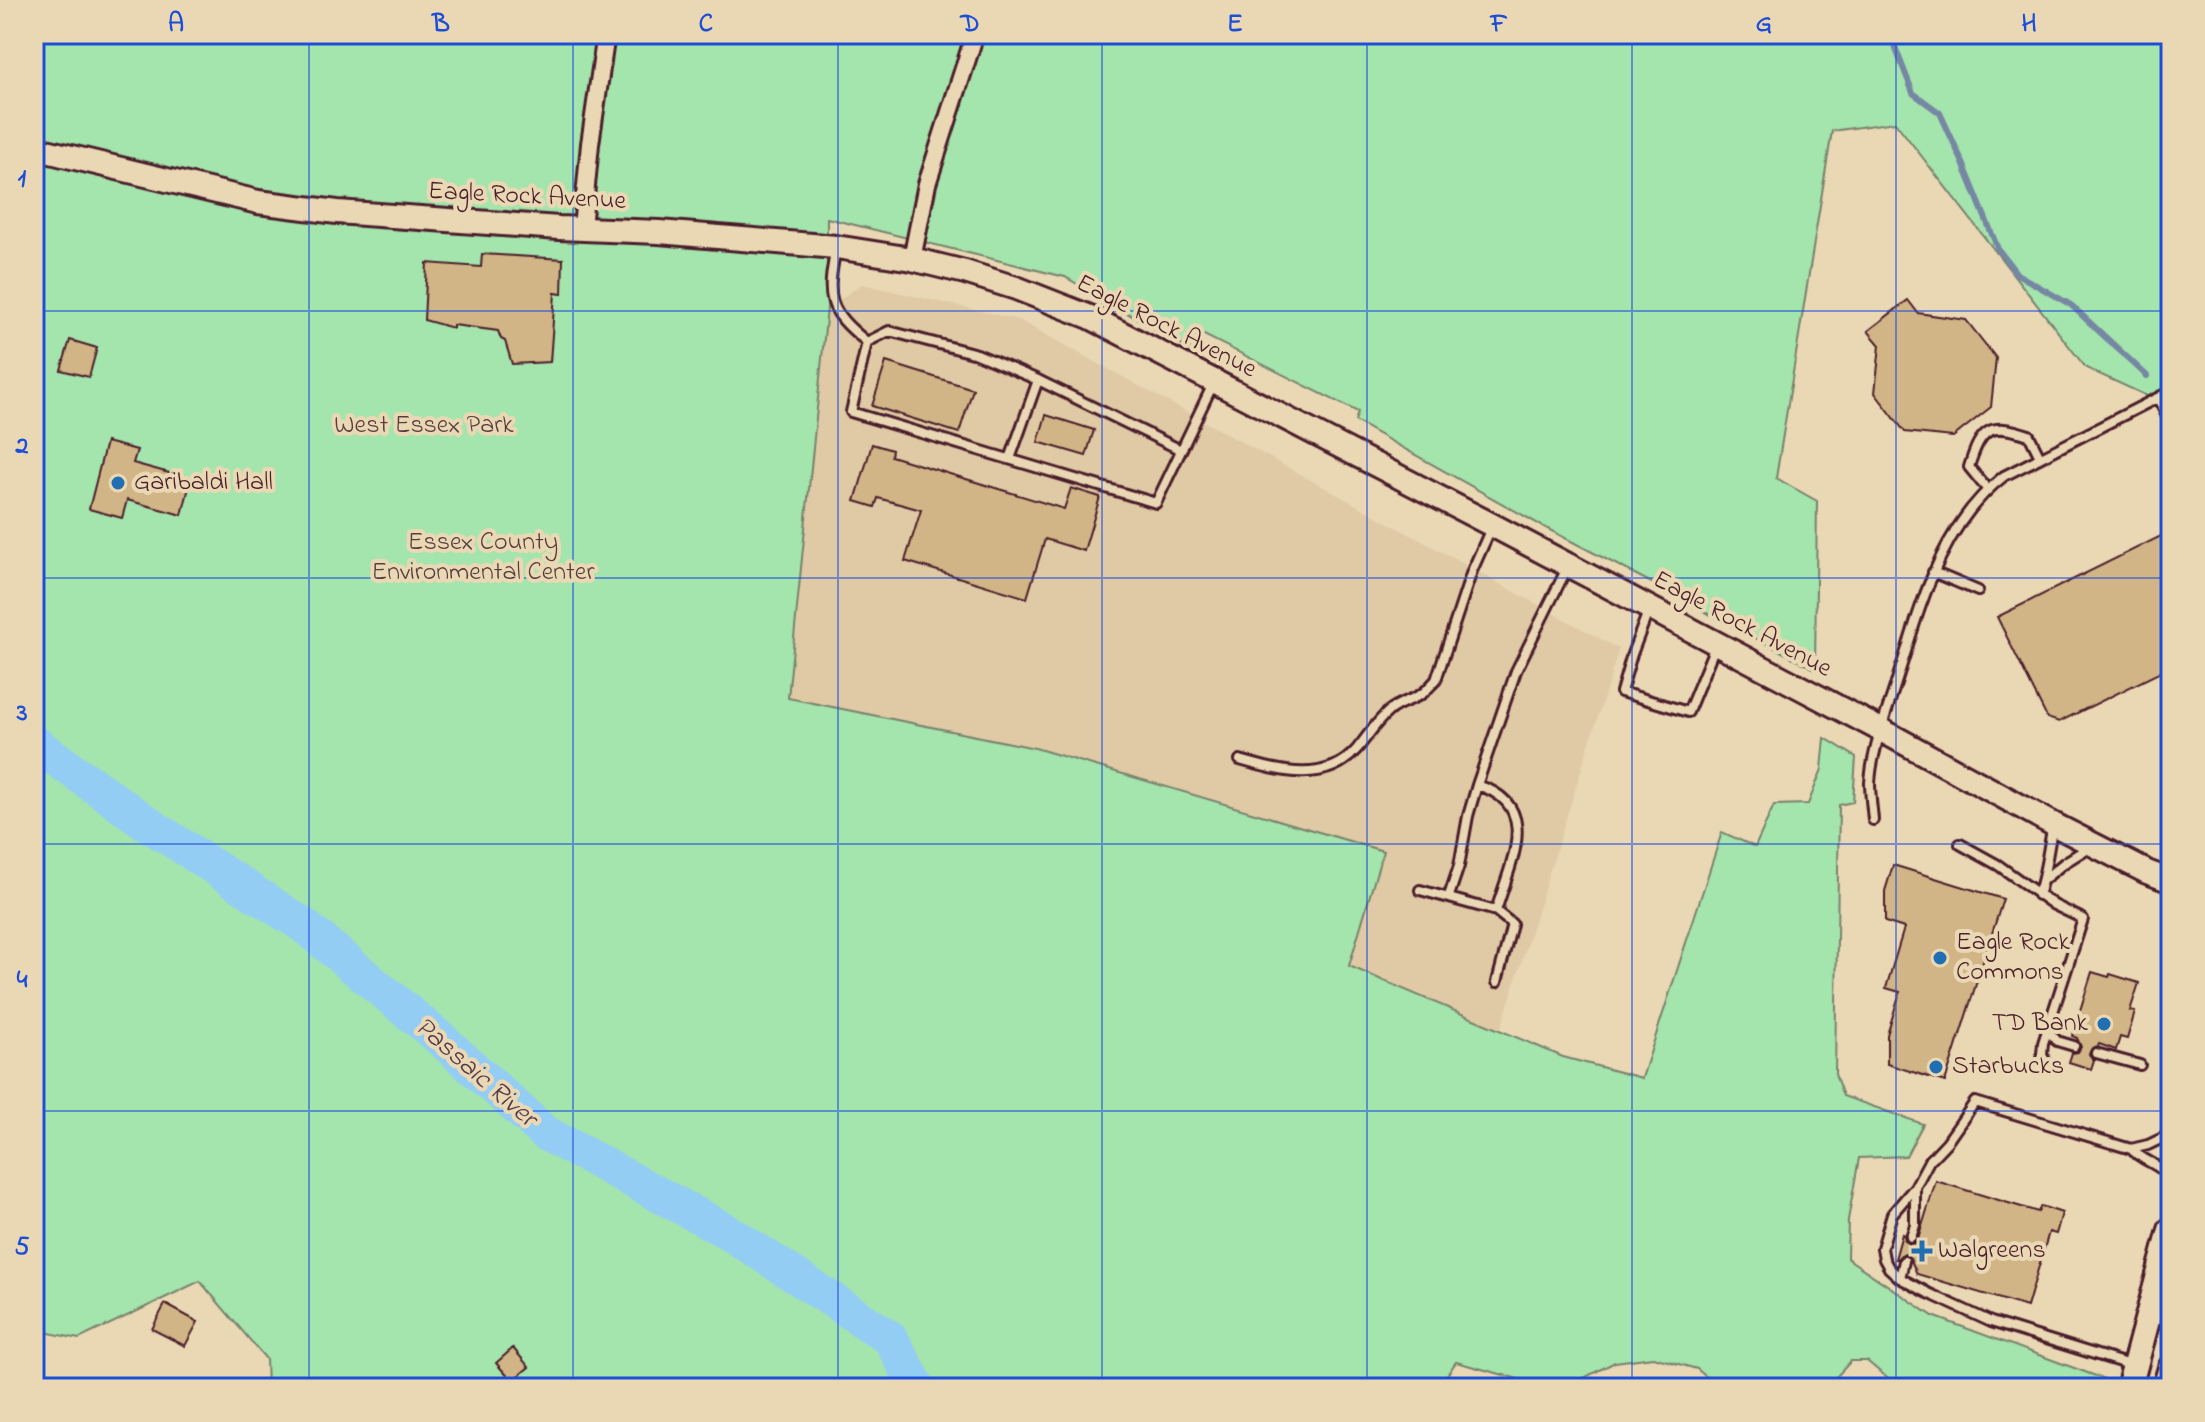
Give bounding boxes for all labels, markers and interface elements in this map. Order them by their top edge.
text: A [168,6,184,44]
text: B [431,6,450,44]
text: C [699,6,713,44]
text: D [959,6,980,44]
text: E [1227,6,1243,44]
text: F [1489,6,1508,44]
text: G [1756,6,1772,44]
text: H [2021,6,2037,44]
text: 1 [18,161,27,199]
street label: Eagle Rock Avenue [427,173,627,221]
street label: Eagle Rock Avenue [1069,265,1263,389]
park label: West Essex Park [334,407,514,445]
text: 2 [15,428,29,466]
place label: Garibaldi Hall [134,464,273,502]
marker: Garibaldi Hall [109,474,127,492]
park label: Essex County Environmental Center [371,524,596,592]
street label: Eagle Rock Avenue [1646,562,1839,688]
text: 3 [16,695,28,733]
place label: Eagle Rock Commons [1956,924,2070,992]
marker: Eagle Rock Commons [1931,949,1949,967]
text: 4 [17,962,28,1000]
place label: TD Bank [1992,1005,2089,1043]
water label: Passaic River [405,1008,548,1140]
marker: TD Bank [2095,1015,2113,1033]
place label: Starbucks [1952,1048,2064,1086]
marker: Starbucks [1927,1058,1945,1076]
text: 5 [15,1229,30,1267]
place label: Walgreens [1938,1232,2046,1270]
marker: Walgreens [1913,1242,1931,1260]

